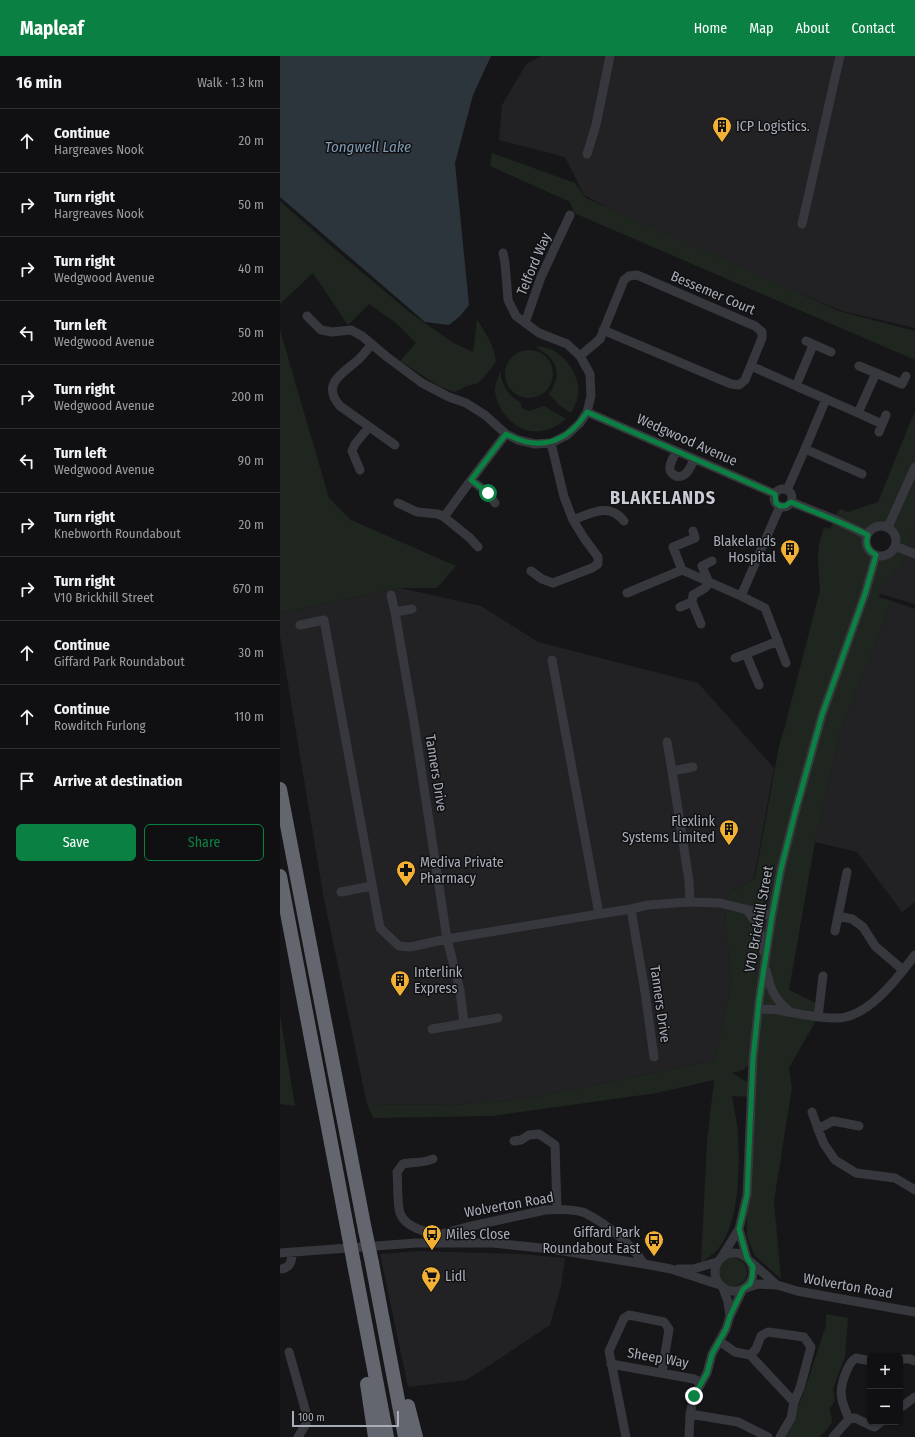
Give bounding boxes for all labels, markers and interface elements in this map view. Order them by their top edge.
text: Mapleaf [20,17,84,40]
text: Home [694,20,727,37]
text: Map [749,20,773,37]
text: About [795,20,830,37]
text: Contact [852,20,895,37]
text: 16 min [16,72,62,93]
text: Walk · 1.3 km [197,75,264,90]
building icon: ICP Logistics. [711,115,733,143]
place label: ICP Logistics. [736,118,810,135]
text: Continue [54,124,110,142]
icon: ahead [16,130,38,152]
text: 20 m [238,133,264,148]
water label: Tongwell Lake [325,138,411,156]
text: Hargreaves Nook [54,142,144,157]
text: Turn right [54,188,115,206]
icon: right [16,194,38,216]
text: 50 m [238,197,264,212]
text: Hargreaves Nook [54,206,144,221]
street label: Telford Way [513,230,555,298]
text: Turn right [54,252,115,270]
icon: right [16,258,38,280]
text: 40 m [238,261,264,276]
street label: Bessemer Court [668,268,758,319]
text: Wedgwood Avenue [54,270,154,285]
text: Turn left [54,316,107,334]
icon: left [16,322,38,344]
text: 50 m [238,325,264,340]
text: Wedgwood Avenue [54,334,154,349]
text: Turn right [54,380,115,398]
icon: right [16,386,38,408]
text: 200 m [232,389,264,404]
text: Wedgwood Avenue [54,398,154,413]
street label: Wedgwood Avenue [634,410,740,470]
text: Turn left [54,444,107,462]
icon: left [16,450,38,472]
text: 90 m [238,453,264,468]
text: Wedgwood Avenue [54,462,154,477]
route start [479,484,497,502]
district label: BLAKELANDS [610,487,716,509]
text: Turn right [54,508,115,526]
icon: right [16,514,38,536]
text: 20 m [238,517,264,532]
text: Knebworth Roundabout [54,526,181,541]
place label: Blakelands Hospital [713,533,776,566]
building icon: Blakelands Hospital [779,538,801,566]
text: Turn right [54,572,115,590]
icon: right [16,578,38,600]
text: 670 m [233,581,264,596]
text: V10 Brickhill Street [54,590,154,605]
text: Continue [54,636,110,654]
icon: ahead [16,642,38,664]
text: 30 m [238,645,264,660]
text: Giffard Park Roundabout [54,654,185,669]
text: Continue [54,700,110,718]
icon: ahead [16,706,38,728]
text: 110 m [234,709,264,724]
text: Rowditch Furlong [54,718,146,733]
street label: Tanners Drive [422,733,451,813]
icon: arrive [16,770,38,792]
text: Arrive at destination [54,772,182,790]
place label: Flexlink Systems Limited [622,813,715,846]
building icon: Flexlink Systems Limited [718,818,740,846]
button: Save [16,824,136,861]
button: Share [144,824,264,861]
place label: Mediva Private Pharmacy [420,854,504,887]
pharmacy icon: Mediva Private Pharmacy [395,859,417,887]
street label: V10 Brickhill Street [741,864,777,973]
place label: Interlink Express [414,964,463,997]
street label: Tanners Drive [646,964,674,1044]
building icon: Interlink Express [389,969,411,997]
street label: Wolverton Road [463,1189,555,1221]
bus stop icon: Miles Close [421,1223,443,1251]
place label: Giffard Park Roundabout East [542,1224,640,1257]
place label: Miles Close [446,1226,510,1243]
bus stop icon: Giffard Park Roundabout East [643,1229,665,1257]
supermarket icon: Lidl [420,1265,442,1293]
place label: Lidl [445,1268,466,1285]
street label: Wolverton Road [802,1270,894,1302]
street label: Sheep Way [626,1344,691,1372]
map controls [867,1353,903,1425]
button: + [867,1353,903,1389]
route end [685,1387,703,1405]
button: − [867,1389,903,1425]
scale bar [292,1409,399,1428]
text: 100 m [298,1411,325,1424]

